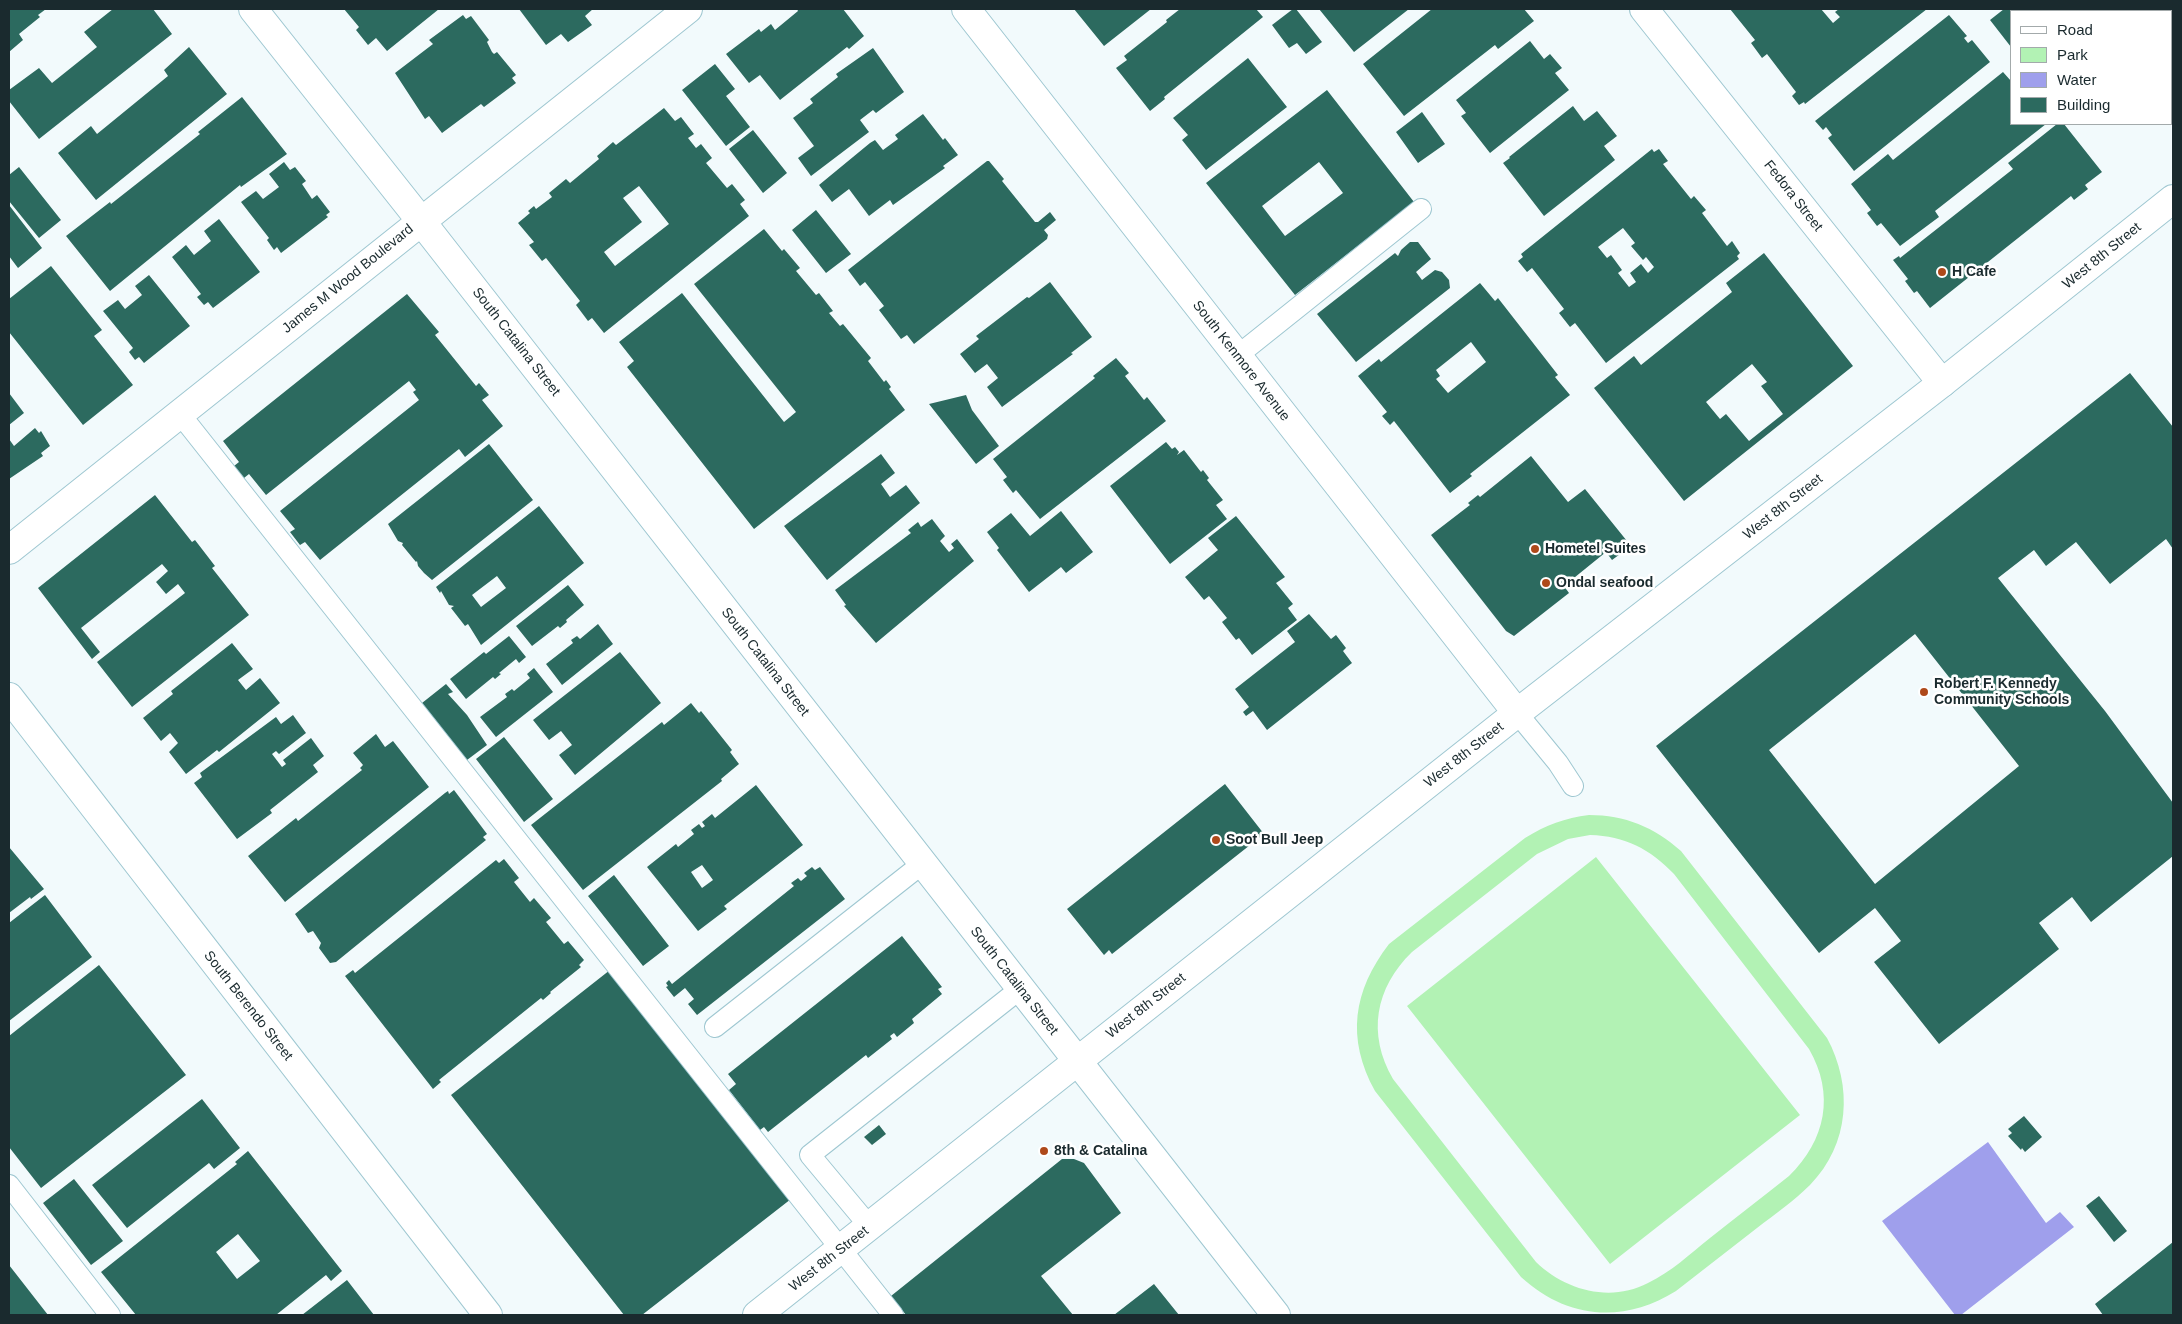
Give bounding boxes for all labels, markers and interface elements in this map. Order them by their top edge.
legend [2010,10,2172,125]
text: Road [2057,21,2093,38]
text: Park [2057,46,2088,63]
text: Water [2057,71,2096,88]
text: Building [2057,96,2110,113]
street label: Fedora Street [1760,157,1826,235]
street label: West 8th Street [2059,219,2145,293]
street label: James M Wood Boulevard [279,221,417,337]
place label: H Cafe [1952,264,1996,280]
marker: H Cafe [1936,266,1948,278]
street label: South Catalina Street [468,284,564,400]
street label: South Kenmore Avenue [1189,297,1293,425]
street label: West 8th Street [1740,471,1826,543]
place label: Hometel Suites [1545,541,1646,557]
marker: Hometel Suites [1529,543,1541,555]
place label: Ondal seafood [1556,575,1653,591]
marker: Ondal seafood [1540,577,1552,589]
street label: South Catalina Street [717,604,813,720]
place label: Robert F. Kennedy Community Schools [1934,676,2069,709]
marker: Robert F. Kennedy Community Schools [1918,686,1930,698]
street label: West 8th Street [1421,719,1507,791]
place label: Soot Bull Jeep [1226,832,1323,848]
marker: Soot Bull Jeep [1210,834,1222,846]
street label: South Catalina Street [966,923,1062,1039]
street label: South Berendo Street [200,948,296,1064]
street label: West 8th Street [1103,970,1189,1042]
place label: 8th & Catalina [1054,1143,1147,1159]
marker: 8th & Catalina [1038,1145,1050,1157]
street label: West 8th Street [786,1223,872,1295]

